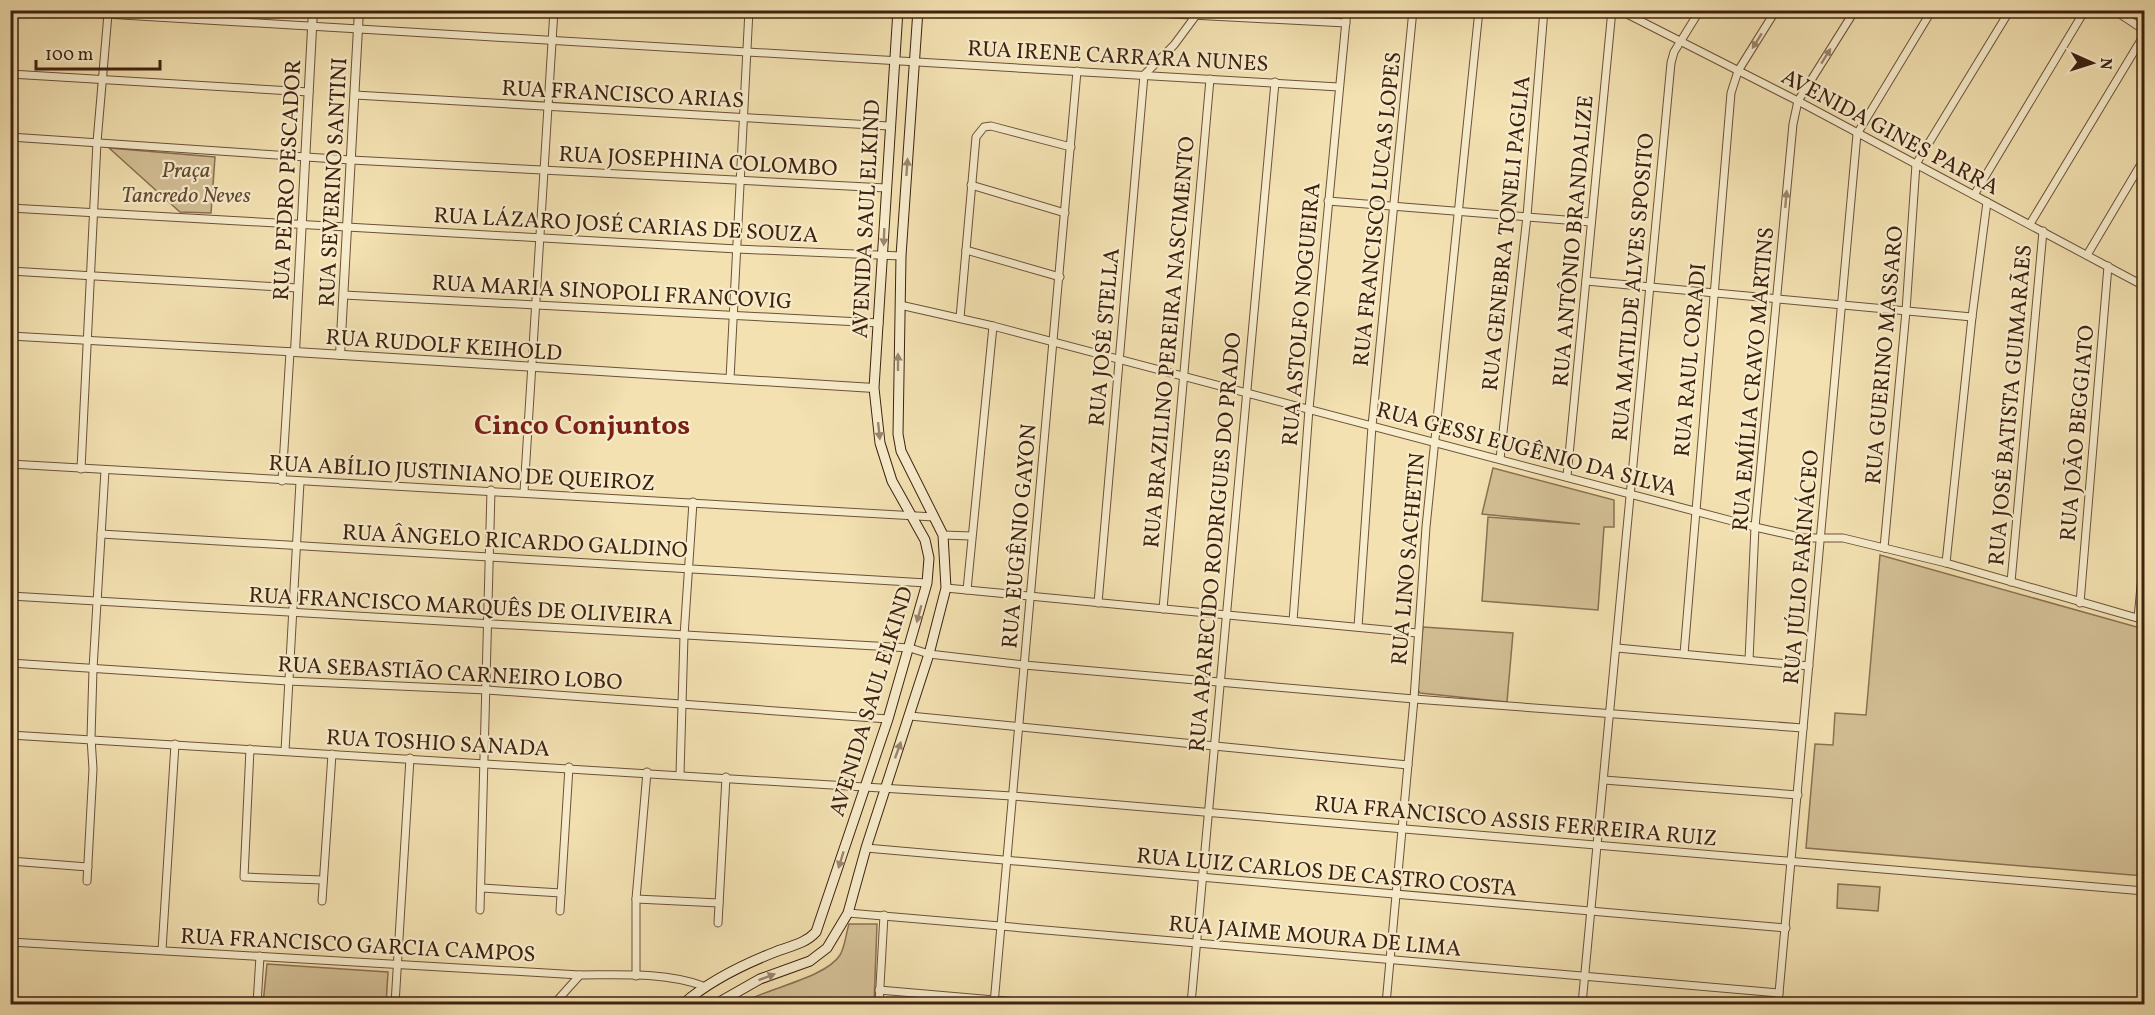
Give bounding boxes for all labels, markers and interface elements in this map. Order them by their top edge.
one-way arrow [1751,32,1763,48]
scale bar [36,33,160,71]
north arrow [2062,33,2122,93]
street label: RUA IRENE CARRARA NUNES [966,34,1269,81]
text: 100 m [45,43,94,68]
one-way arrow [1821,48,1832,64]
street label: RUA FRANCISCO LUCAS LOPES [1347,50,1410,368]
street label: RUA SEVERINO SANTINI [312,57,357,308]
text: N [2094,57,2116,70]
street label: RUA PEDRO PESCADOR [267,59,310,301]
street label: AVENIDA GINES PARRA [1775,63,2004,204]
street label: RUA FRANCISCO ARIAS [501,74,745,117]
street label: RUA GENEBRA TONELI PAGLIA [1476,74,1539,392]
street label: RUA ANTÔNIO BRANDALIZE [1546,94,1603,388]
street label: AVENIDA SAUL ELKIND [846,99,889,339]
street label: RUA MATILDE ALVES SPOSITO [1606,132,1663,443]
street label: RUA BRAZILINO PEREIRA NASCIMENTO [1137,135,1204,549]
street label: RUA JOSEPHINA COLOMBO [558,140,838,185]
park label: Praça Tancredo Neves [121,156,251,212]
one-way arrow [902,158,912,177]
street label: RUA ASTOLFO NOGUEIRA [1276,181,1329,447]
one-way arrow [1781,189,1791,208]
street label: RUA LÁZARO JOSÉ CARIAS DE SOUZA [433,201,819,252]
street label: RUA GUERINO MASSARO [1859,225,1912,486]
street label: RUA EMÍLIA CRAVO MARTINS [1726,226,1783,533]
one-way arrow [879,227,889,246]
street label: RUA JOSÉ BATISTA GUIMARÃES [1982,243,2041,567]
street label: RUA JOSÉ STELLA [1082,247,1129,428]
street label: RUA RAUL CORADI [1668,262,1715,458]
street label: RUA MARIA SINOPOLI FRANCOVIG [431,269,793,318]
street label: RUA RUDOLF KEIHOLD [325,323,563,370]
street label: RUA JOÃO BEGGIATO [2054,324,2103,543]
street label: RUA APARECIDO RODRIGUES DO PRADO [1183,331,1250,753]
one-way arrow [893,353,903,372]
street label: RUA GESSI EUGÊNIO DA SILVA [1373,395,1680,506]
district label: Cinco Conjuntos [474,407,690,446]
one-way arrow [874,422,884,441]
street label: RUA EUGÊNIO GAYON [995,423,1046,650]
street label: RUA ABÍLIO JUSTINIANO DE QUEIROZ [268,449,656,500]
street label: RUA JÚLIO FARINÁCEO [1777,449,1828,686]
street label: RUA LINO SACHETIN [1385,452,1434,667]
street label: RUA ÂNGELO RICARDO GALDINO [341,518,689,567]
street label: RUA FRANCISCO MARQUÊS DE OLIVEIRA [248,581,674,634]
street label: AVENIDA SAUL ELKIND [823,583,922,821]
one-way arrow [914,605,923,623]
street label: RUA SEBASTIÃO CARNEIRO LOBO [277,650,623,699]
street label: RUA TOSHIO SANADA [325,723,551,766]
one-way arrow [894,741,904,759]
street label: RUA FRANCISCO ASSIS FERREIRA RUIZ [1313,789,1718,856]
street label: RUA LUIZ CARLOS DE CASTRO COSTA [1135,841,1518,906]
one-way arrow [836,851,845,869]
street label: RUA JAIME MOURA DE LIMA [1167,909,1462,966]
street label: RUA FRANCISCO GARCIA CAMPOS [179,922,536,971]
one-way arrow [758,972,776,981]

